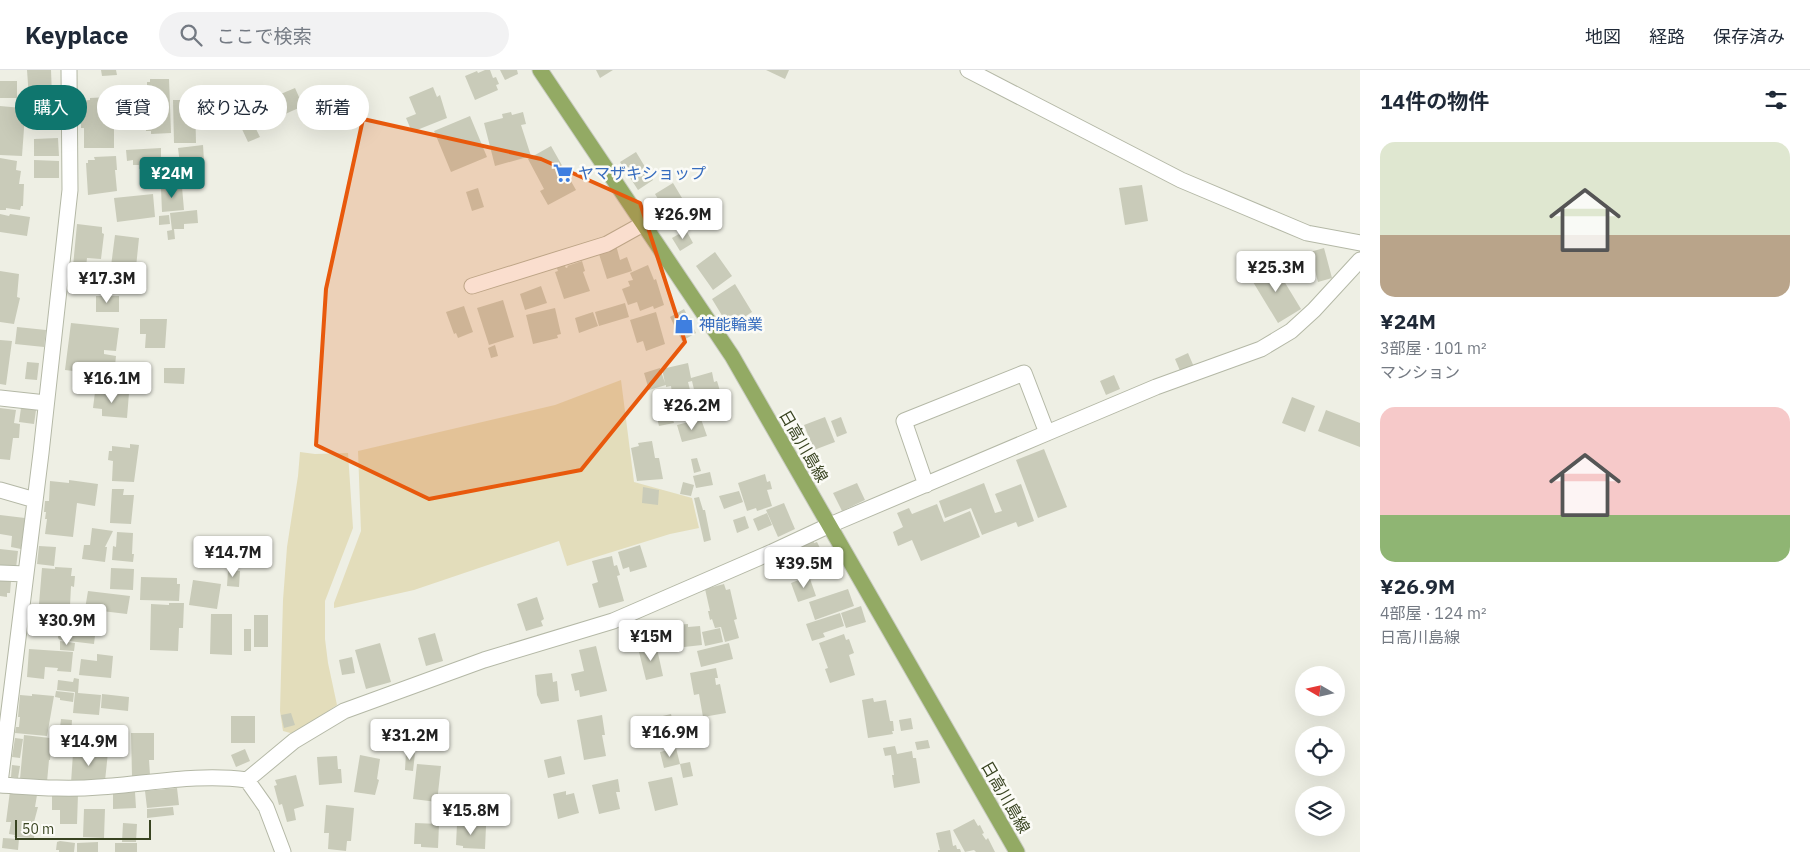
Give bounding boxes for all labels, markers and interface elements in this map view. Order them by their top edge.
search box [159,12,509,57]
text: Keyplace [25,19,129,51]
icon: search [177,21,205,49]
text: ここで検索 [217,24,312,48]
text: 地図 [1585,25,1621,48]
text: 経路 [1649,25,1685,48]
text: 保存済み [1713,25,1785,48]
chip: 購入 [15,85,87,130]
chip: 賃貸 [97,85,169,130]
chip: 絞り込み [179,85,287,130]
chip: 新着 [297,85,369,130]
icon: filters [1762,86,1790,114]
text: 14件の物件 [1380,87,1489,115]
pin: ¥24M [142,156,202,199]
supermarket icon: ヤマザキショップ [552,162,574,184]
text: ¥24M [151,163,193,183]
place label: ヤマザキショップ [578,163,706,183]
icon: home [1540,175,1630,265]
pin: ¥26.9M [642,198,724,240]
text: ¥26.9M [654,204,712,224]
pin: ¥25.3M [1235,250,1317,293]
text: ¥25.3M [1247,257,1305,277]
pin: ¥17.3M [66,262,148,304]
text: ¥17.3M [78,268,136,288]
text: ¥24M [1380,307,1436,335]
shop icon: 神能輪業 [673,313,695,335]
place label: 神能輪業 [699,314,763,334]
text: 3部屋 · 101 m² [1380,338,1486,358]
pin: ¥16.1M [71,362,153,404]
text: マンション [1380,362,1460,382]
text: ¥16.1M [83,368,141,388]
pin: ¥26.2M [651,388,733,431]
text: ¥26.2M [663,395,721,415]
street label: 日高川島線 [775,406,833,486]
icon: home [1540,440,1630,530]
pin: ¥14.7M [192,536,274,578]
text: ¥14.7M [204,542,262,562]
pin: ¥39.5M [763,546,845,589]
text: ¥39.5M [775,553,833,573]
text: ¥26.9M [1380,572,1455,600]
text: 4部屋 · 124 m² [1380,603,1486,623]
pin: ¥30.9M [26,604,108,646]
text: ¥30.9M [38,610,96,630]
pin: ¥15M [621,620,681,662]
text: ¥15M [630,626,672,646]
text: 日高川島線 [1380,627,1460,647]
north arrow [1295,666,1345,716]
map controls [1295,666,1345,836]
pin: ¥16.9M [629,716,711,758]
pin: ¥31.2M [369,718,451,761]
text: ¥16.9M [641,722,699,742]
pin: ¥14.9M [48,724,130,767]
text: ¥31.2M [381,725,439,745]
button: locate [1295,726,1345,776]
text: ¥14.9M [60,731,118,751]
street label: 日高川島線 [977,757,1035,837]
button: layers [1295,786,1345,836]
pin: ¥15.8M [430,794,512,836]
text: ¥15.8M [442,800,500,820]
scale bar [15,817,151,840]
text: 50 m [22,820,54,838]

